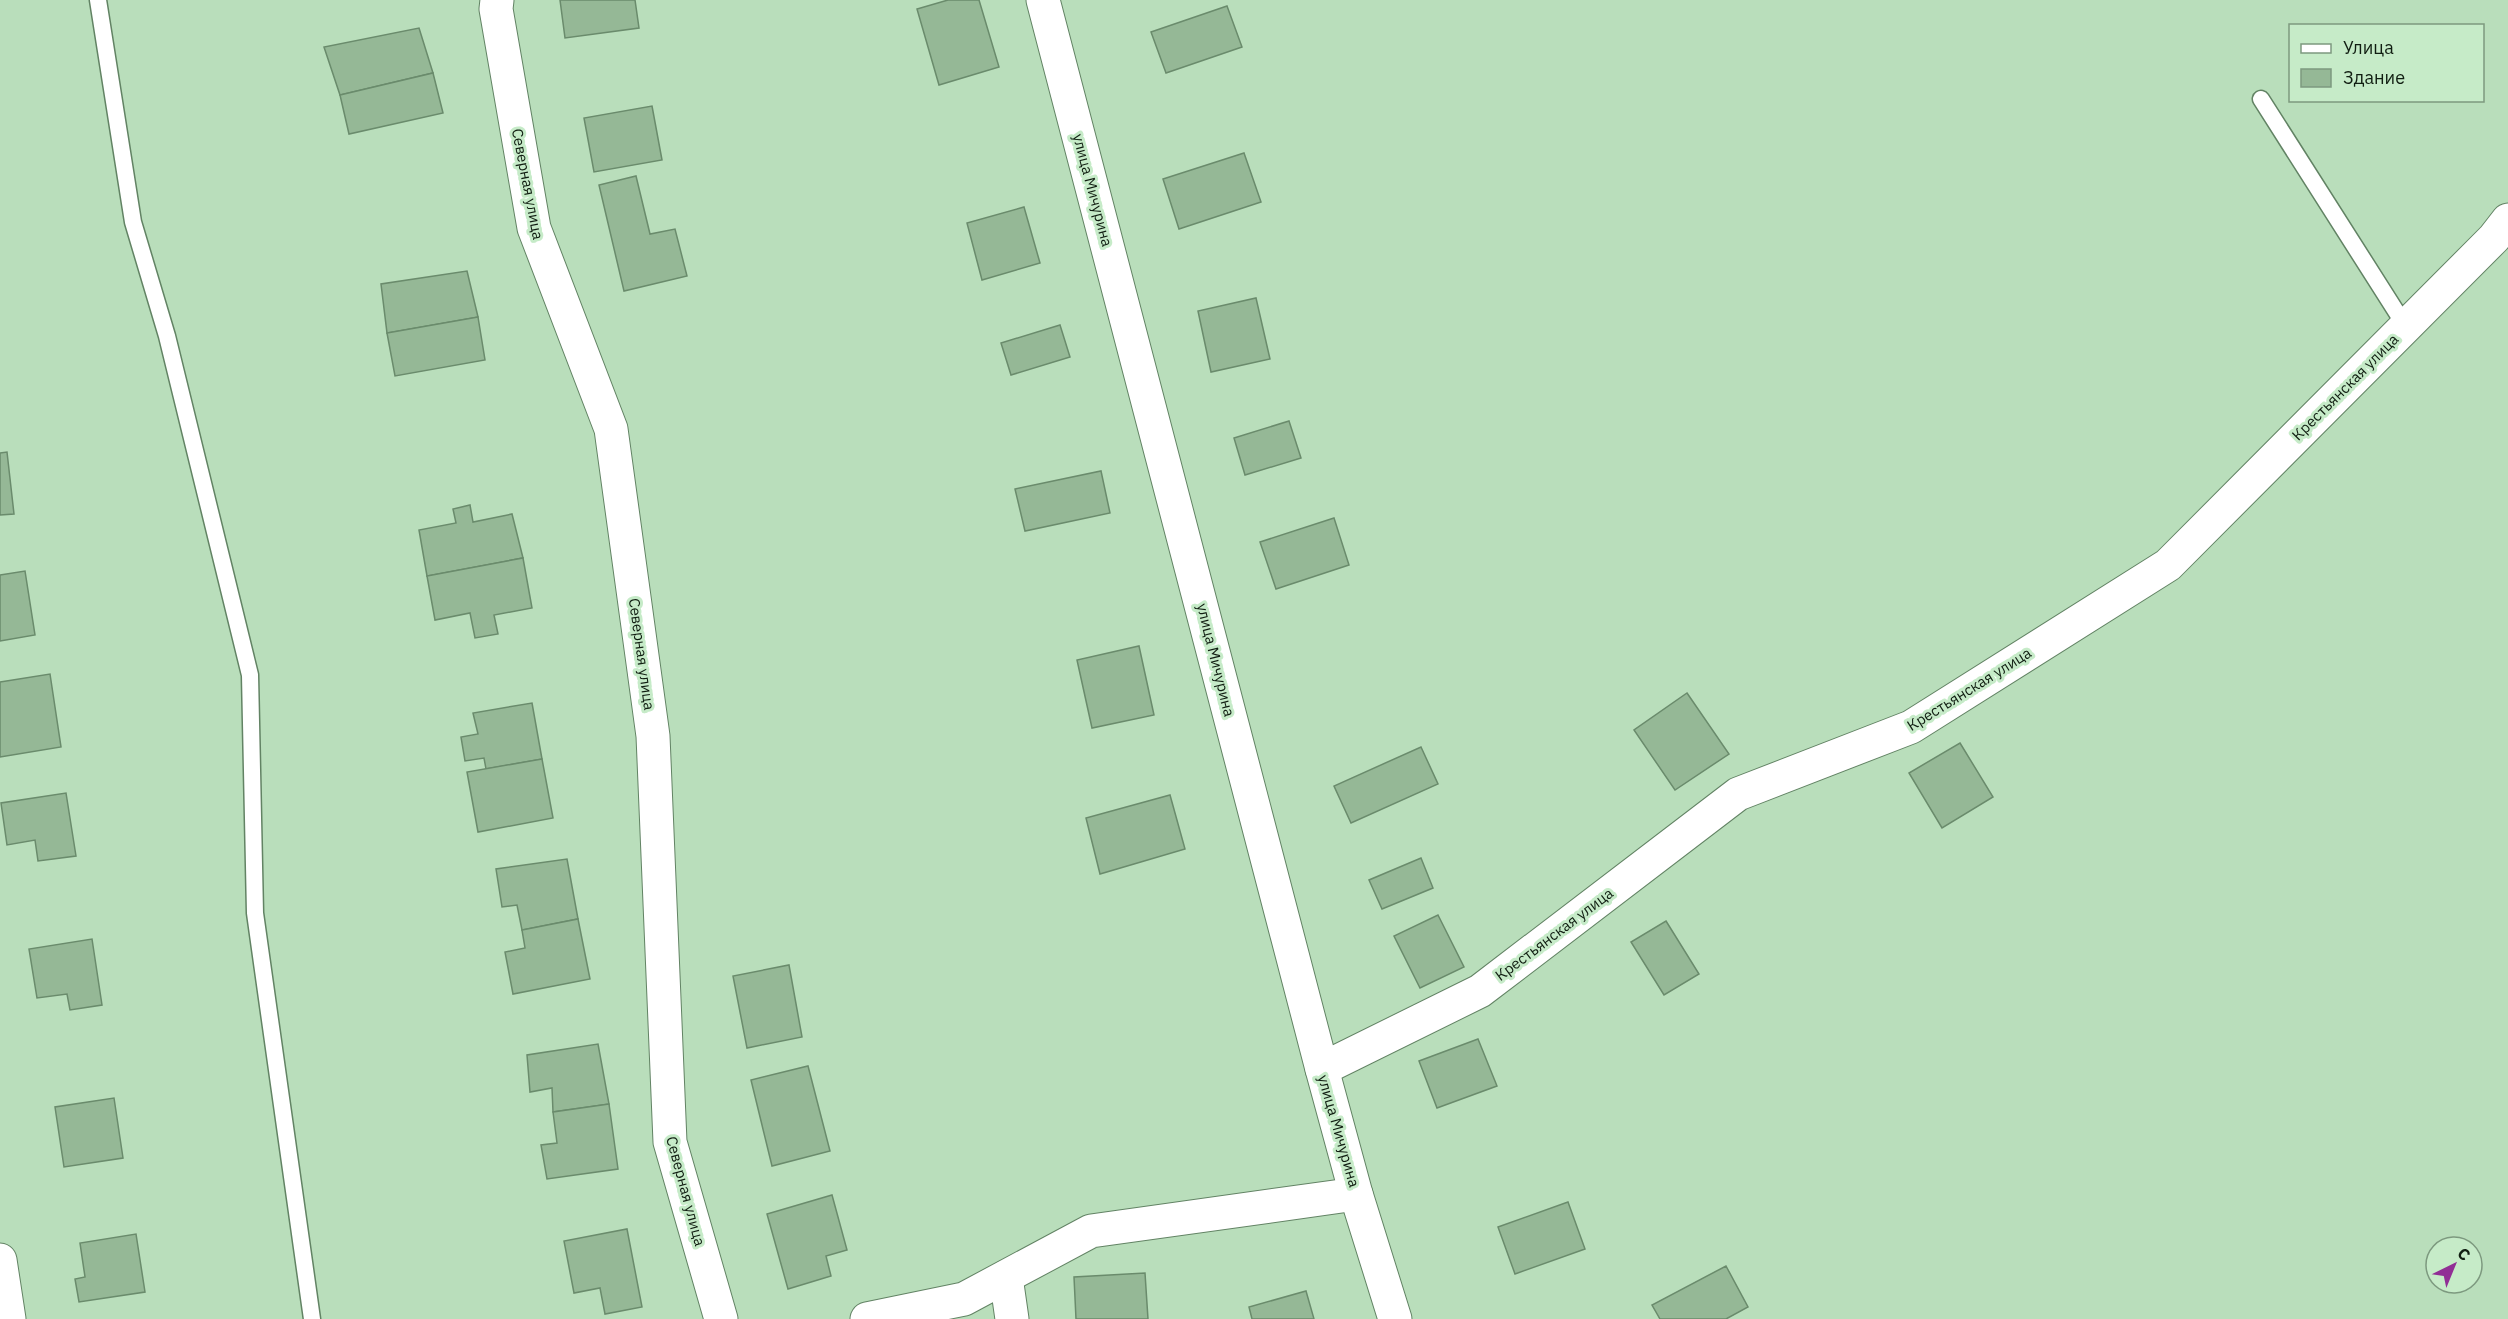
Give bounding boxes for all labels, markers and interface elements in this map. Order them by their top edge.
legend [2289,24,2484,102]
text: Улица [2343,36,2394,59]
text: Здание [2343,66,2405,89]
street label: Северная улица [508,127,548,241]
street label: улица Мичурина [1069,132,1117,248]
street label: Крестьянская улица [2288,330,2402,444]
street label: Северная улица [625,597,659,711]
street label: улица Мичурина [1193,601,1239,719]
street label: Крестьянская улица [1903,643,2035,735]
street label: Крестьянская улица [1491,883,1617,985]
street label: улица Мичурина [1314,1073,1364,1189]
street label: Северная улица [662,1134,710,1248]
north arrow [2424,1235,2484,1295]
text: С [2454,1243,2475,1265]

